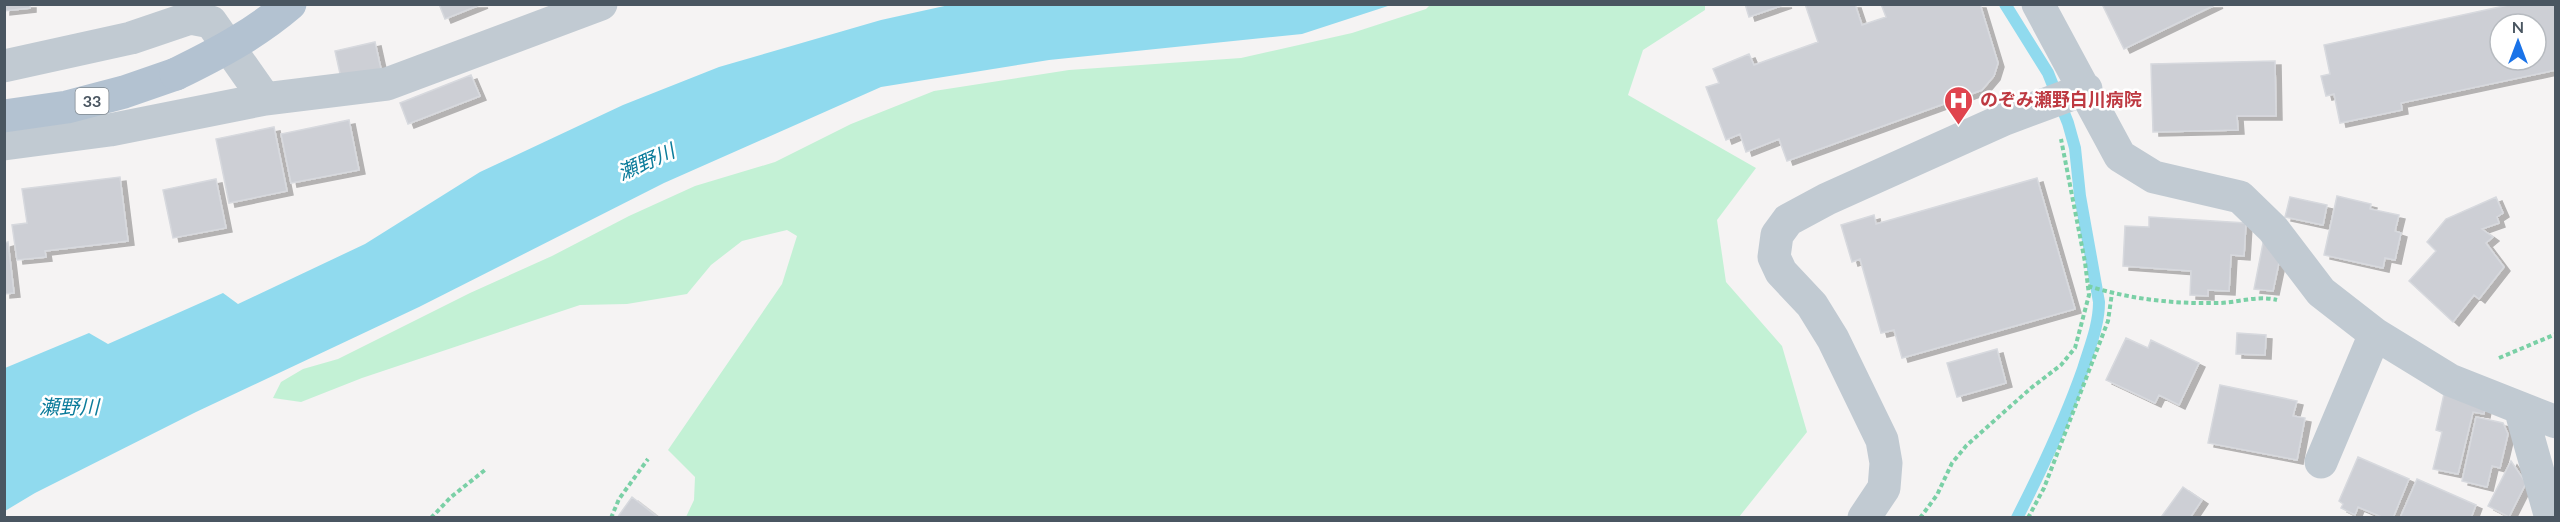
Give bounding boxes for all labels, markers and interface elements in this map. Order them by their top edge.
north arrow [2488,12,2548,72]
text: N [2512,17,2524,36]
hospital icon: のぞみ瀬野白川病院 [1943,84,1975,126]
road number: 33 [76,88,109,114]
place label: のぞみ瀬野白川病院 [1980,88,2142,110]
water label: 瀬野川 [613,137,680,184]
water label: 瀬野川 [39,394,101,418]

